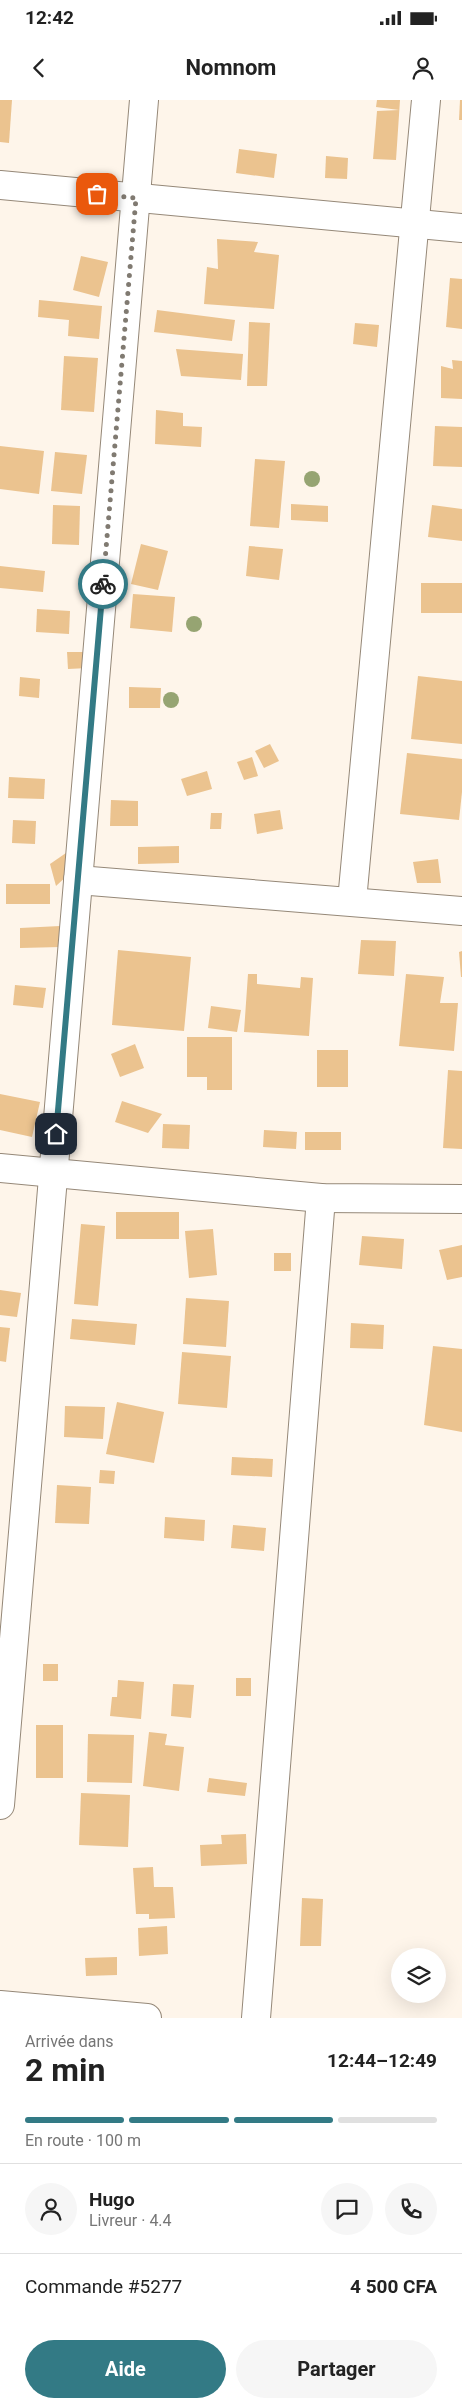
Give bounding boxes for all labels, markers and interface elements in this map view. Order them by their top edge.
text: 12:42 [25,6,74,29]
icon: back [25,54,53,82]
icon: person [409,54,437,82]
text: Nomnom [186,55,276,80]
pin [76,173,118,215]
icon: bag [83,180,111,208]
courier [78,559,128,609]
icon: bike [89,570,117,598]
pin [35,1113,77,1155]
icon: home [42,1120,70,1148]
map controls [391,1948,446,2003]
button: layers [391,1948,446,2003]
text: Arrivée dans [25,2032,114,2051]
text: 12:44–12:49 [327,2049,437,2072]
text: 2 min [25,2051,105,2089]
text: En route · 100 m [25,2131,141,2150]
button: person [25,2183,77,2235]
button: chat [321,2183,373,2235]
button: phone [385,2183,437,2235]
text: Hugo [89,2188,135,2211]
text: Livreur · 4.4 [89,2211,172,2230]
text: Commande #5277 [25,2275,182,2298]
text: 4 500 CFA [350,2275,437,2298]
button: Aide [25,2340,226,2398]
button: Partager [236,2340,437,2398]

